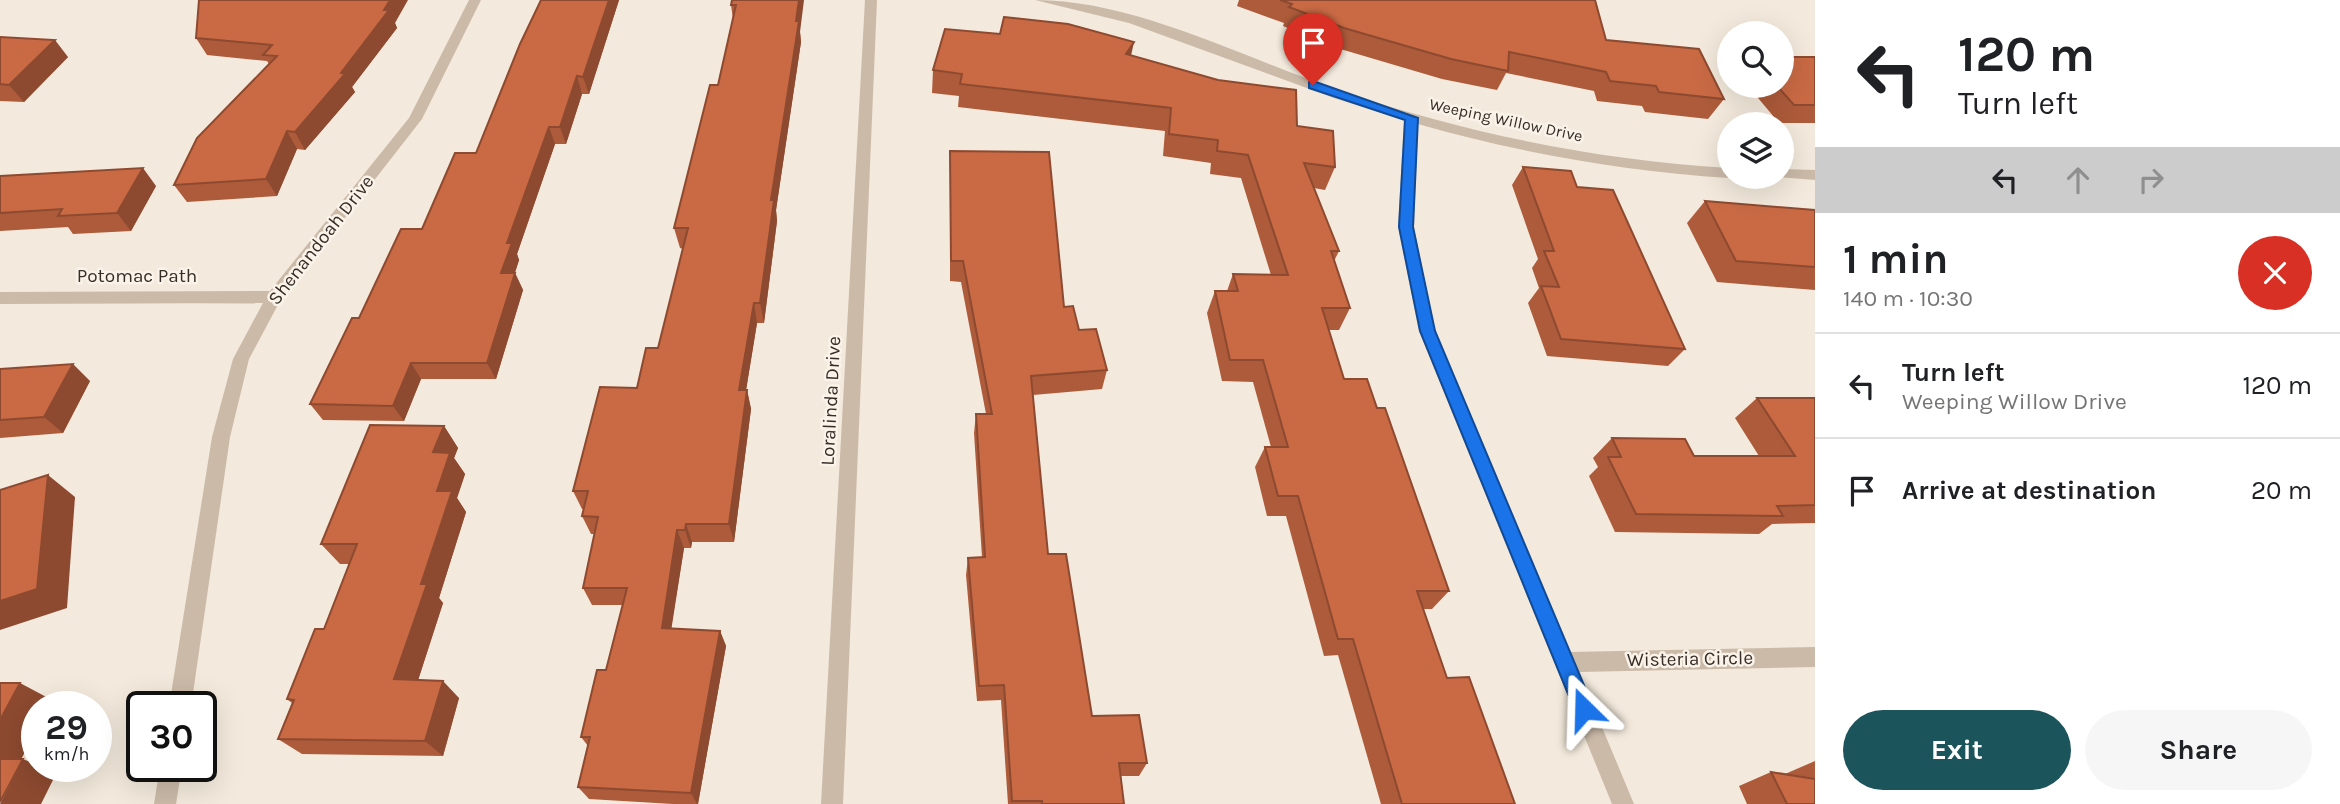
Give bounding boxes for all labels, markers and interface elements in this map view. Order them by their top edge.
pin [1283,13,1343,85]
map controls [1717,21,1794,189]
button: search [1717,21,1794,98]
icon: arrive [1294,24,1332,62]
text: 120 m [1958,26,2095,83]
icon: left [1843,28,1934,119]
text: Turn left [1958,85,2078,122]
street label: Weeping Willow Drive [1428,94,1584,146]
button: layers [1717,112,1794,189]
icon: left [1986,161,2024,199]
icon: ahead [2059,161,2097,199]
icon: right [2132,161,2170,199]
street label: Shenandoah Drive [264,171,378,309]
text: 1 min [1843,234,1948,284]
button: close [2238,236,2312,310]
street label: Potomac Path [77,265,197,287]
text: 140 m · 10:30 [1843,285,1973,312]
street label: Loralinda Drive [817,336,845,466]
text: Turn left [1902,357,2004,388]
icon: left [1843,367,1881,405]
text: 120 m [2242,370,2312,401]
text: Weeping Willow Drive [1902,388,2127,415]
icon: arrive [1843,472,1881,510]
text: Arrive at destination [1902,475,2156,506]
text: 20 m [2251,475,2312,506]
street label: Wisteria Circle [1627,647,1753,671]
position arrow [1547,672,1621,746]
speed limit sign: 30 [126,691,217,782]
text: 29 [45,707,88,748]
button: Exit [1843,710,2071,790]
button: Share [2085,710,2312,790]
text: km/h [44,743,89,765]

